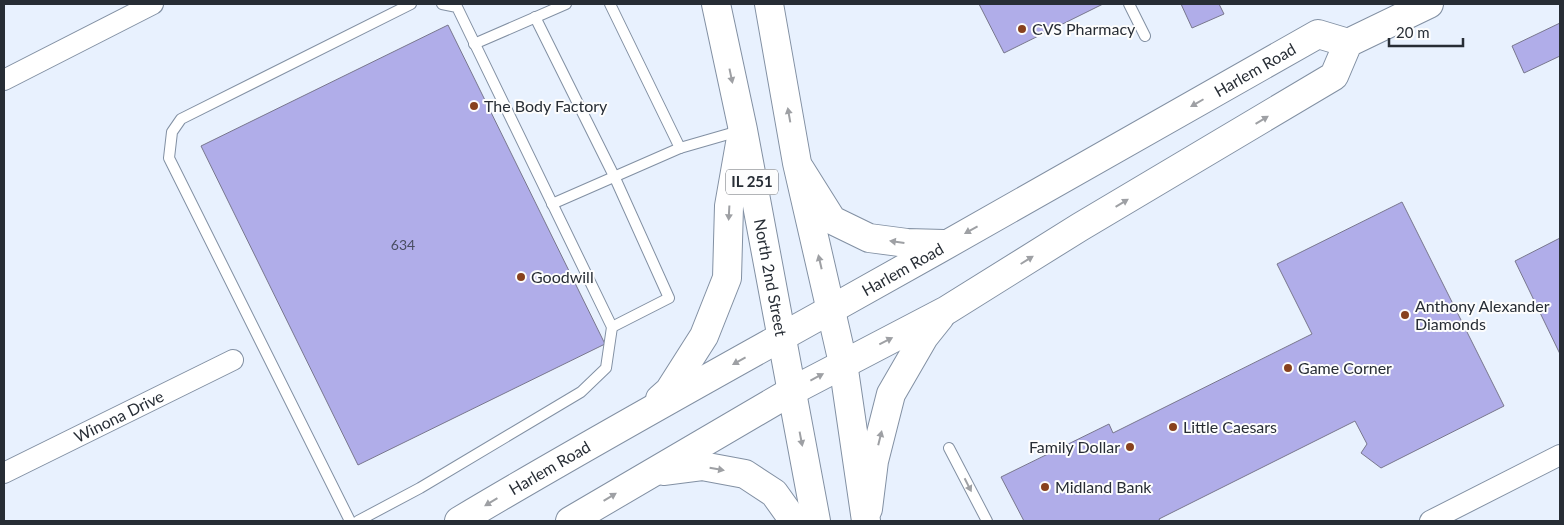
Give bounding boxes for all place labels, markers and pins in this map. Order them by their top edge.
place label: CVS Pharmacy [1032,19,1136,38]
marker: CVS Pharmacy [1016,23,1028,35]
place label: The Body Factory [484,96,608,115]
marker: The Body Factory [468,100,480,112]
place label: Goodwill [531,267,594,286]
marker: Goodwill [515,271,527,283]
place label: Anthony Alexander Diamonds [1415,296,1550,333]
marker: Anthony Alexander Diamonds [1399,309,1411,321]
place label: Game Corner [1298,358,1392,377]
marker: Game Corner [1282,362,1294,374]
place label: Little Caesars [1183,417,1277,436]
marker: Little Caesars [1167,421,1179,433]
place label: Family Dollar [1029,437,1120,456]
marker: Family Dollar [1124,441,1136,453]
place label: Midland Bank [1055,477,1152,496]
marker: Midland Bank [1039,481,1051,493]

